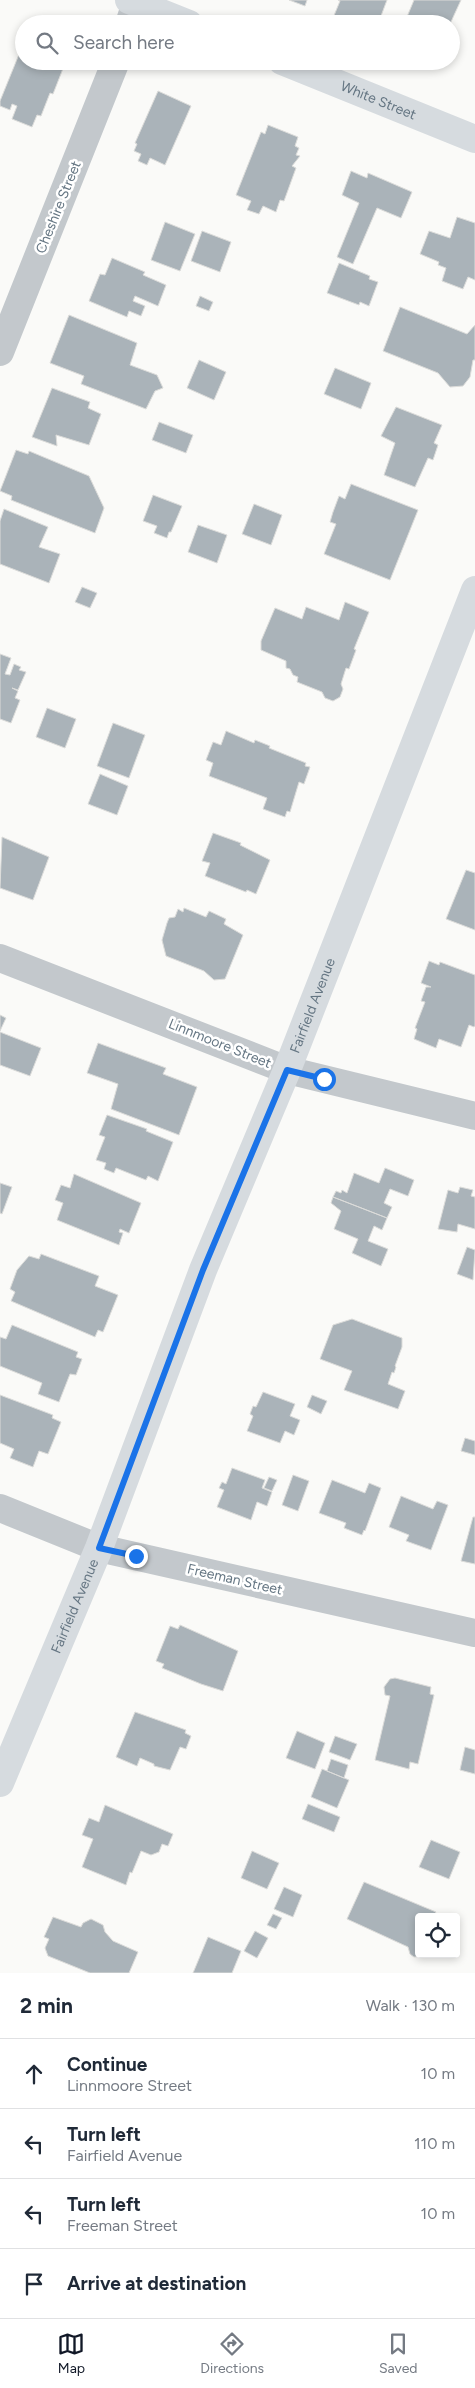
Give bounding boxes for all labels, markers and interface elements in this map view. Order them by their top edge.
search box [15,15,460,70]
icon: search [33,29,61,57]
text: Search here [73,31,175,54]
street label: White Street [338,78,419,123]
street label: Cheshire Street [32,158,85,256]
street label: Fairfield Avenue [286,955,339,1056]
street label: Linnmoore Street [166,1015,274,1072]
route start [313,1068,336,1091]
route end [125,1545,148,1568]
street label: Fairfield Avenue [48,1556,103,1656]
street label: Freeman Street [186,1560,284,1599]
map controls [415,1913,460,1958]
button: locate [415,1913,460,1958]
text: 2 min [20,1993,73,2018]
text: Walk · 130 m [366,1996,455,2015]
text: Continue [67,2053,147,2076]
icon: ahead [20,2060,48,2088]
text: 10 m [421,2064,455,2083]
text: Linnmoore Street [67,2076,192,2095]
text: Turn left [67,2123,141,2146]
icon: left [20,2130,48,2158]
text: 110 m [414,2134,455,2153]
text: Fairfield Avenue [67,2146,182,2165]
text: Turn left [67,2193,141,2216]
icon: left [20,2200,48,2228]
text: 10 m [421,2204,455,2223]
text: Freeman Street [67,2216,178,2235]
icon: arrive [20,2270,48,2298]
text: Arrive at destination [67,2272,246,2295]
tab: Map [57,2330,85,2377]
tab: Directions [200,2330,264,2377]
tab: Saved [379,2330,418,2377]

